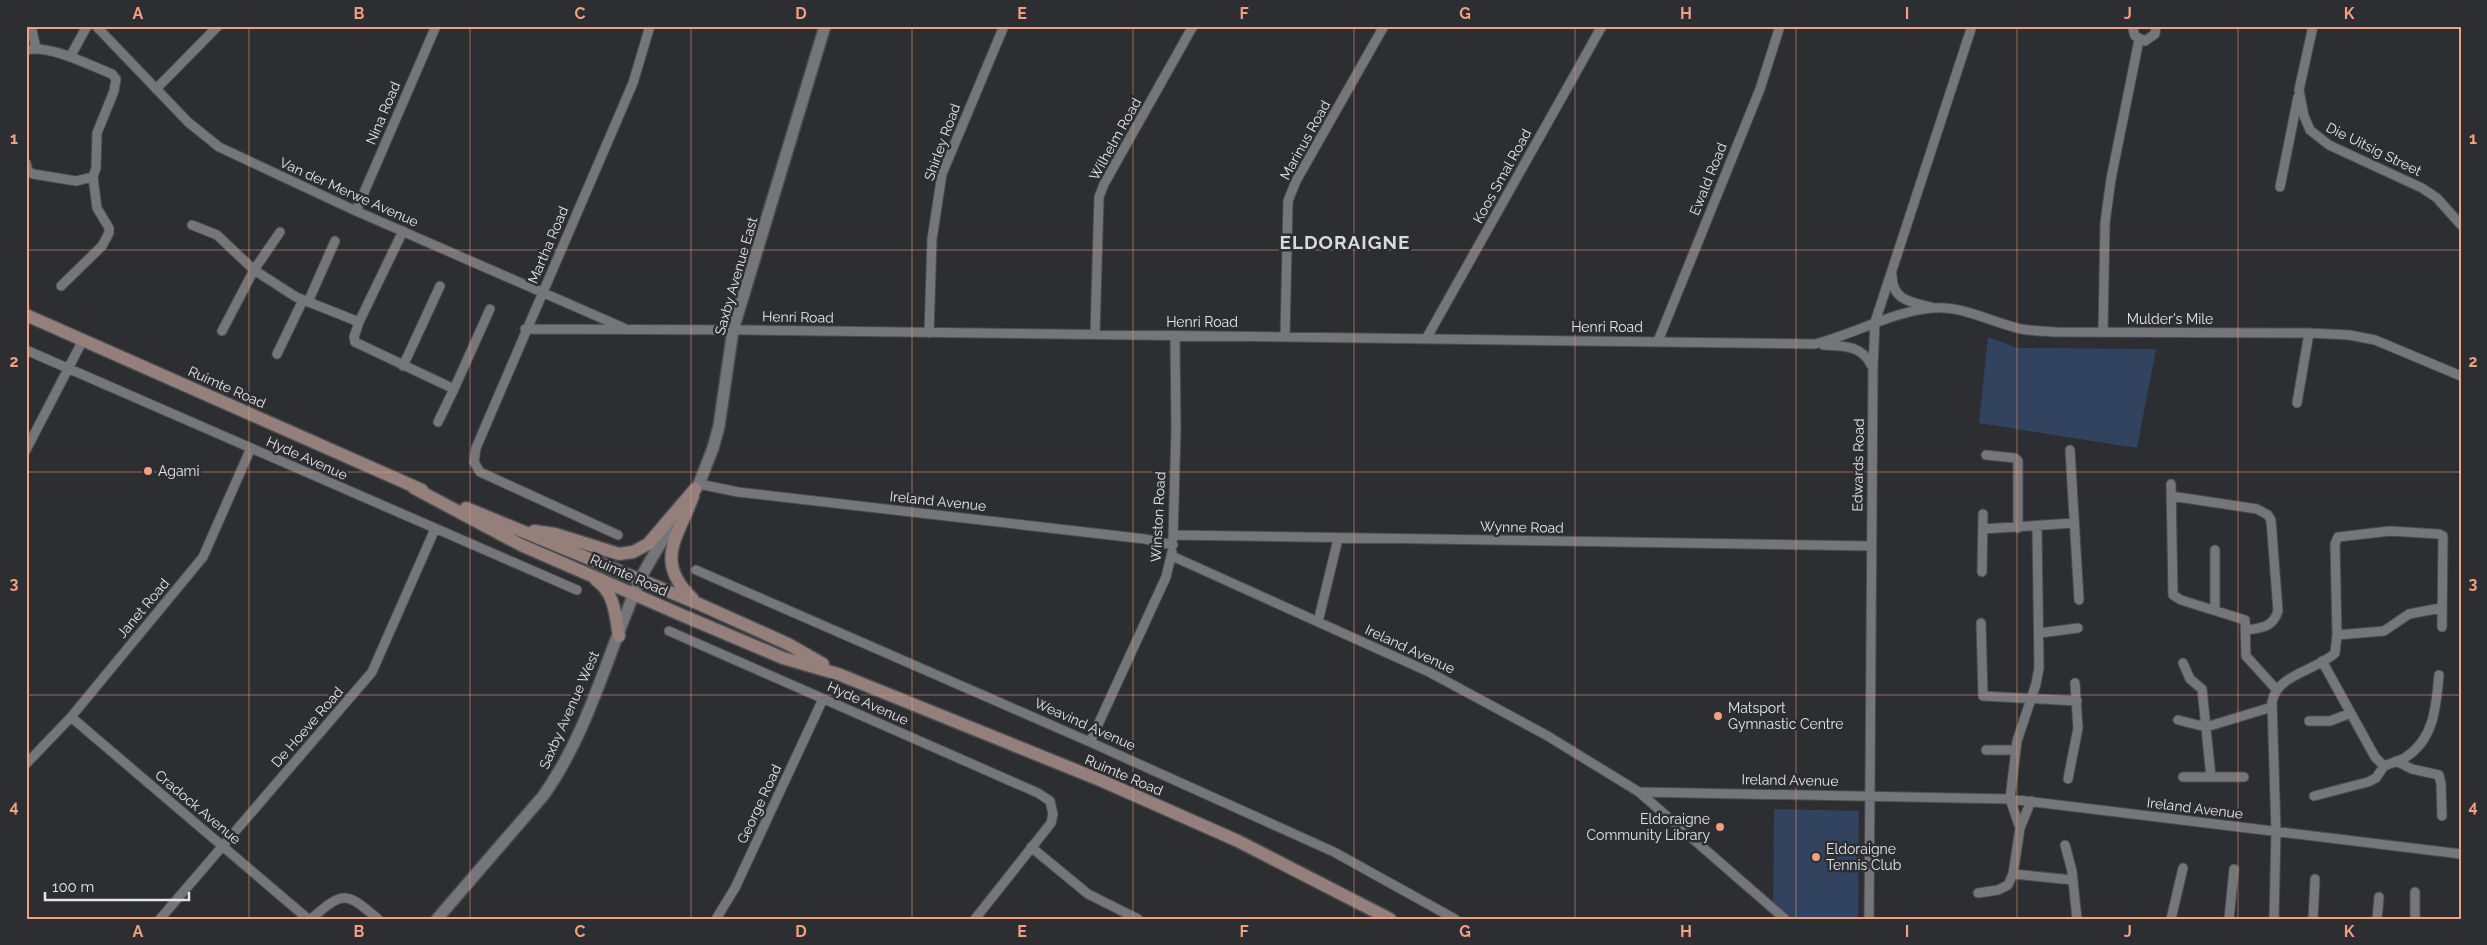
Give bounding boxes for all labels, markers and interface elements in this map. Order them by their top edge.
text: A [133,4,144,23]
text: B [354,4,365,23]
text: C [575,4,586,23]
text: D [795,4,807,23]
text: E [1017,4,1027,23]
text: F [1239,4,1249,23]
text: G [1459,4,1471,23]
text: H [1680,4,1692,23]
text: I [1905,4,1909,23]
text: J [2124,4,2132,23]
text: K [2344,4,2355,23]
street label: Nina Road [363,79,403,147]
street label: Wilhelm Road [1086,95,1144,183]
street label: Marinus Road [1277,98,1333,182]
street label: Shirley Road [921,101,963,183]
street label: Die Uitsig Street [2324,119,2424,179]
street label: Koos Smal Road [1470,126,1534,226]
text: 1 [10,129,18,148]
text: 1 [2469,129,2477,148]
street label: Ewald Road [1686,140,1730,218]
street label: Van der Merwe Avenue [277,154,421,230]
street label: Martha Road [525,204,571,286]
street label: Saxby Avenue East [711,215,761,337]
district label: ELDORAIGNE [1279,231,1411,253]
street label: Henri Road [762,308,834,326]
street label: Mulder's Mile [2127,311,2213,327]
street label: Henri Road [1166,314,1238,330]
street label: Henri Road [1571,319,1643,335]
text: 2 [9,352,19,371]
text: 2 [2468,352,2478,371]
street label: Ruimte Road [186,363,268,411]
street label: Edwards Road [1849,418,1867,512]
street label: Hyde Avenue [264,433,350,483]
place label: Agami [158,463,199,479]
marker: Agami [142,465,154,477]
street label: Winston Road [1148,471,1168,563]
street label: Ireland Avenue [889,488,987,514]
street label: Wynne Road [1480,518,1564,536]
street label: Ruimte Road [588,551,670,599]
text: 3 [10,574,19,593]
text: 3 [2469,574,2478,593]
street label: Janet Road [114,575,172,641]
street label: Ireland Avenue [1363,621,1457,677]
street label: Saxby Avenue West [536,648,602,771]
street label: Hyde Avenue [825,678,911,728]
street label: De Hoeve Road [268,684,346,770]
street label: Weavind Avenue [1032,695,1138,753]
place label: Matsport Gymnastic Centre [1728,700,1843,732]
marker: Matsport Gymnastic Centre [1712,710,1724,722]
street label: Ruimte Road [1083,751,1165,799]
street label: George Road [734,762,784,846]
street label: Cradock Avenue [152,767,244,847]
street label: Ireland Avenue [1741,771,1839,789]
street label: Ireland Avenue [2146,794,2244,822]
text: 4 [9,797,19,816]
text: 4 [2468,797,2478,816]
place label: Eldoraigne Community Library [1586,811,1710,843]
marker: Eldoraigne Community Library [1714,821,1726,833]
place label: Eldoraigne Tennis Club [1826,841,1902,873]
marker: Eldoraigne Tennis Club [1810,851,1822,863]
scale bar [45,870,189,902]
text: 100 m [52,878,94,896]
text: A [133,922,144,941]
text: B [354,922,365,941]
text: C [575,922,586,941]
text: D [795,922,807,941]
text: E [1017,922,1027,941]
text: F [1239,922,1249,941]
text: G [1459,922,1471,941]
text: H [1680,922,1692,941]
text: I [1905,922,1909,941]
text: J [2124,922,2132,941]
text: K [2344,922,2355,941]

